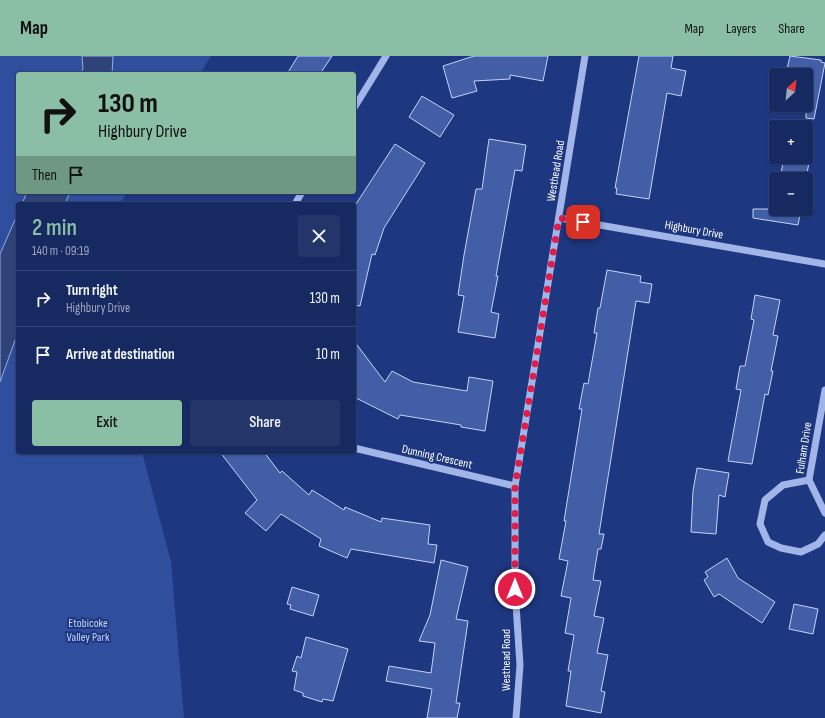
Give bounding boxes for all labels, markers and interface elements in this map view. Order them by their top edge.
text: Map [20,17,48,40]
text: Map [684,20,704,37]
text: Layers [726,20,756,37]
text: Share [778,20,805,37]
north arrow [769,68,813,112]
map controls [769,68,813,216]
text: 130 m [98,87,158,120]
icon: right [32,88,84,140]
button: + [769,120,813,164]
text: Highbury Drive [98,121,187,142]
street label: Westhead Road [544,139,568,203]
icon: arrive [65,164,87,186]
text: Then [32,166,57,185]
button: − [769,172,813,216]
pin [566,205,600,239]
icon: arrive [572,211,594,233]
text: 2 min [32,213,77,242]
button: close [298,215,340,257]
street label: Highbury Drive [664,217,725,243]
text: 140 m · 09:19 [32,243,89,259]
text: Turn right [66,281,118,300]
icon: right [32,288,54,310]
text: 130 m [310,289,340,308]
text: Highbury Drive [66,300,130,316]
icon: arrive [32,344,54,366]
text: Arrive at destination [66,345,175,364]
text: 10 m [316,345,340,364]
button: Exit [32,400,182,446]
button: Share [190,400,340,446]
street label: Fulham Drive [793,421,816,475]
street label: Dunning Crescent [400,442,474,472]
position arrow [494,568,536,610]
park label: Etobicoke Valley Park [67,616,110,645]
street label: Westhead Road [499,629,514,691]

